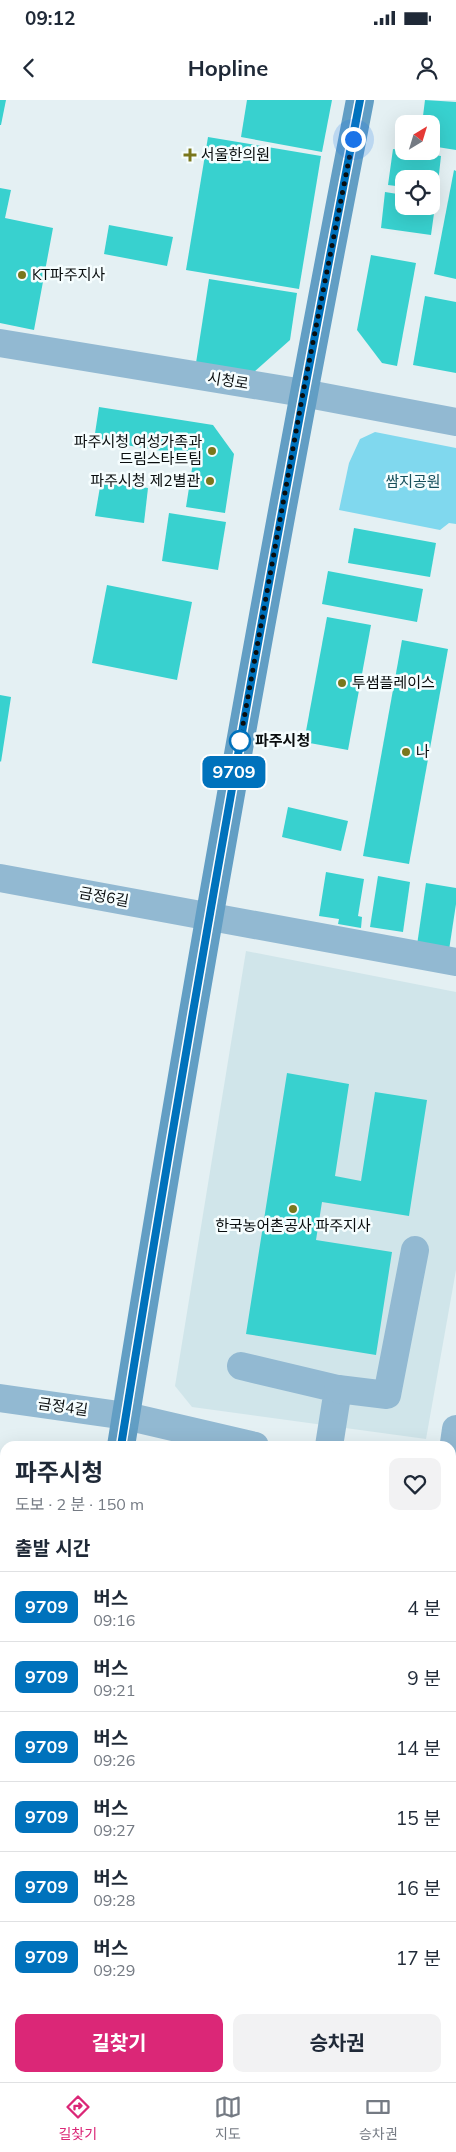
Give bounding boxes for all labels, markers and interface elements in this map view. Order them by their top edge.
text: 09:12 [25,6,75,30]
icon: back [15,54,43,82]
text: Hopline [188,54,268,82]
icon: person [413,54,441,82]
north arrow [395,115,440,160]
map controls [395,115,440,215]
your location [341,127,366,152]
place label: 서울한의원 [201,145,270,164]
marker: 서울한의원 [183,148,197,162]
button: locate [395,170,440,215]
place label: KT파주지사 [32,265,105,284]
marker: KT파주지사 [16,269,28,281]
street label: 시청로 [206,368,250,393]
place label: 파주시청 여성가족과 드림스타트팀 [74,432,202,468]
marker: 파주시청 여성가족과 드림스타트팀 [206,445,218,457]
place label: 파주시청 제2별관 [90,471,200,490]
park label: 쌈지공원 [385,472,441,491]
marker: 파주시청 제2별관 [204,475,216,487]
place label: 투썸플레이스 [352,673,435,692]
marker: 투썸플레이스 [336,677,348,689]
marker: 파주시청 [229,730,251,752]
place label: 파주시청 [255,731,310,750]
place label: 나 [416,742,430,761]
marker: 나 [400,746,412,758]
line badge: 9709 [199,756,269,788]
text: 9709 [212,760,256,783]
street label: 금정6길 [78,883,131,910]
marker: 한국농어촌공사 파주지사 [287,1203,299,1215]
place label: 한국농어촌공사 파주지사 [215,1216,371,1235]
street label: 금정4길 [37,1394,89,1419]
text: 파주시청 [15,1457,103,1487]
button: heart [389,1458,441,1510]
text: 도보 · 2 분 · 150 m [15,1494,144,1514]
text: 출발 시간 [15,1536,90,1560]
text: 버스 [93,1586,128,1610]
text: 9709 [25,1595,68,1618]
text: 4 분 [407,1596,441,1620]
text: 09:16 [93,1610,135,1630]
text: 버스 [93,1656,128,1680]
text: 9709 [25,1665,68,1688]
text: 9 분 [407,1666,441,1690]
text: 09:21 [93,1680,135,1700]
text: 버스 [93,1726,128,1750]
text: 9709 [25,1735,68,1758]
text: 14 분 [396,1736,441,1760]
text: 09:26 [93,1750,135,1770]
text: 버스 [93,1796,128,1820]
text: 9709 [25,1805,68,1828]
text: 15 분 [396,1806,441,1830]
text: 09:27 [93,1820,135,1840]
text: 버스 [93,1866,128,1890]
text: 9709 [25,1875,68,1898]
text: 16 분 [396,1876,441,1900]
text: 09:28 [93,1890,135,1910]
text: 버스 [93,1936,128,1960]
text: 9709 [25,1945,68,1968]
text: 17 분 [396,1946,441,1970]
text: 09:29 [93,1960,135,1980]
button: 길찾기 [15,2014,223,2072]
button: 승차권 [233,2014,441,2072]
tab: 길찾기 [58,2093,97,2143]
tab: 지도 [214,2093,242,2143]
tab: 승차권 [359,2093,398,2143]

